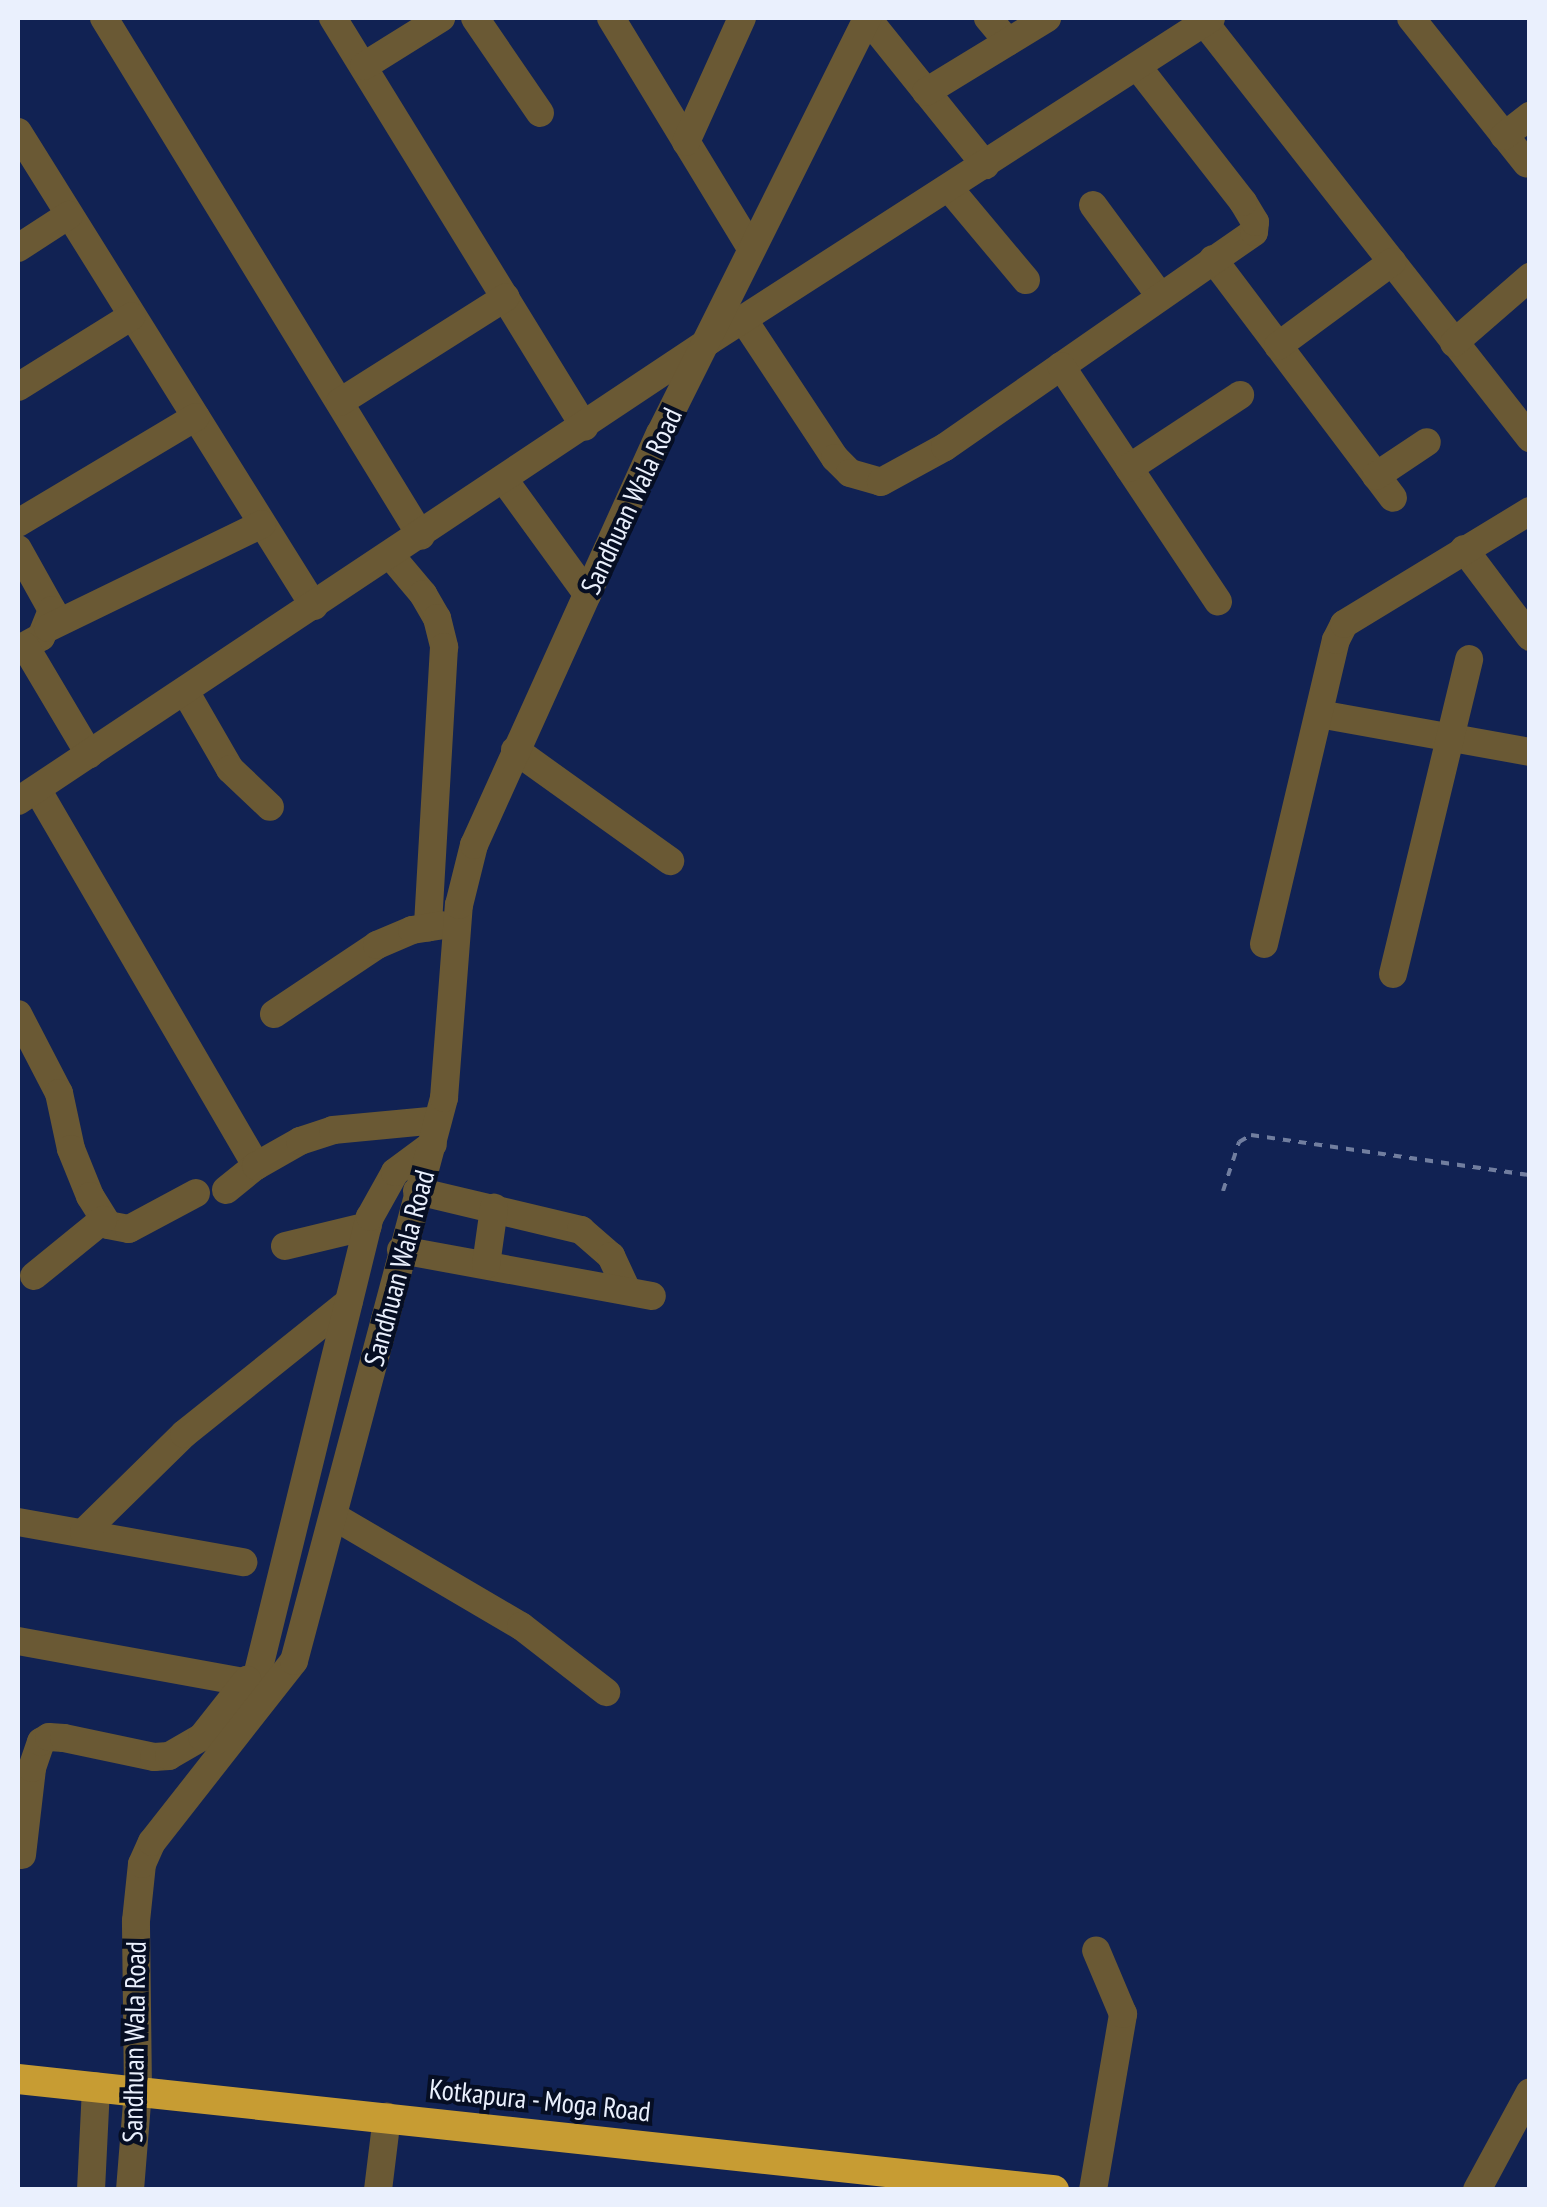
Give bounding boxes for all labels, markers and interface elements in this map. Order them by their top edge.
street label: Sandhuan Wala Road [573,402,689,600]
street label: Sandhuan Wala Road [357,1166,441,1370]
street label: Sandhuan Wala Road [115,1941,153,2143]
street label: Kotkapura - Moga Road [426,2072,654,2128]

